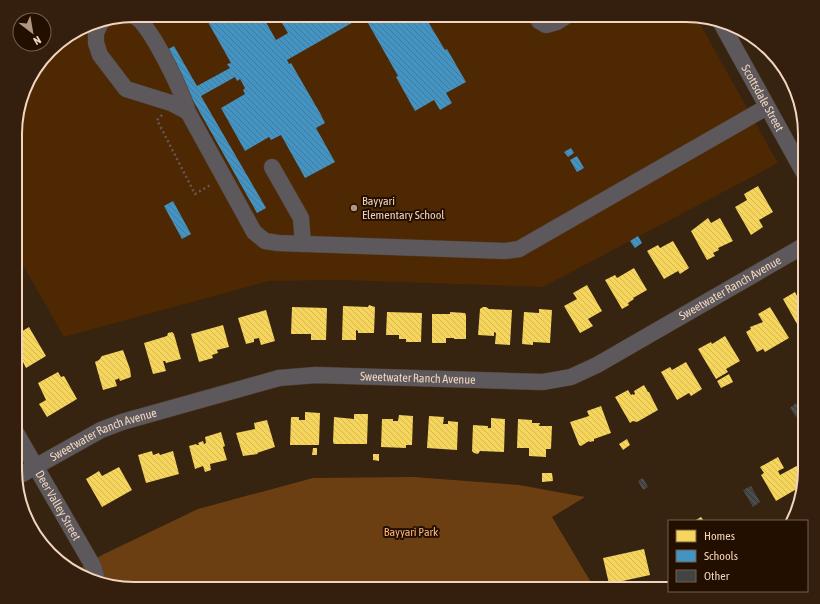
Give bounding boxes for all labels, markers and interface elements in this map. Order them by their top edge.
north arrow [12,12,52,52]
text: N [31,34,43,47]
street label: Scottsdale Street [738,62,787,134]
place label: Bayyari Elementary School [362,194,445,222]
marker: Bayyari Elementary School [349,203,359,213]
street label: Sweetwater Ranch Avenue [677,253,784,323]
street label: Sweetwater Ranch Avenue [360,369,476,387]
street label: Sweetwater Ranch Avenue [48,406,158,464]
street label: Deer Valley Street [32,468,84,543]
legend [668,520,808,592]
park label: Bayyari Park [384,525,439,539]
text: Homes [704,529,735,543]
text: Schools [704,549,738,563]
text: Other [704,569,730,583]

